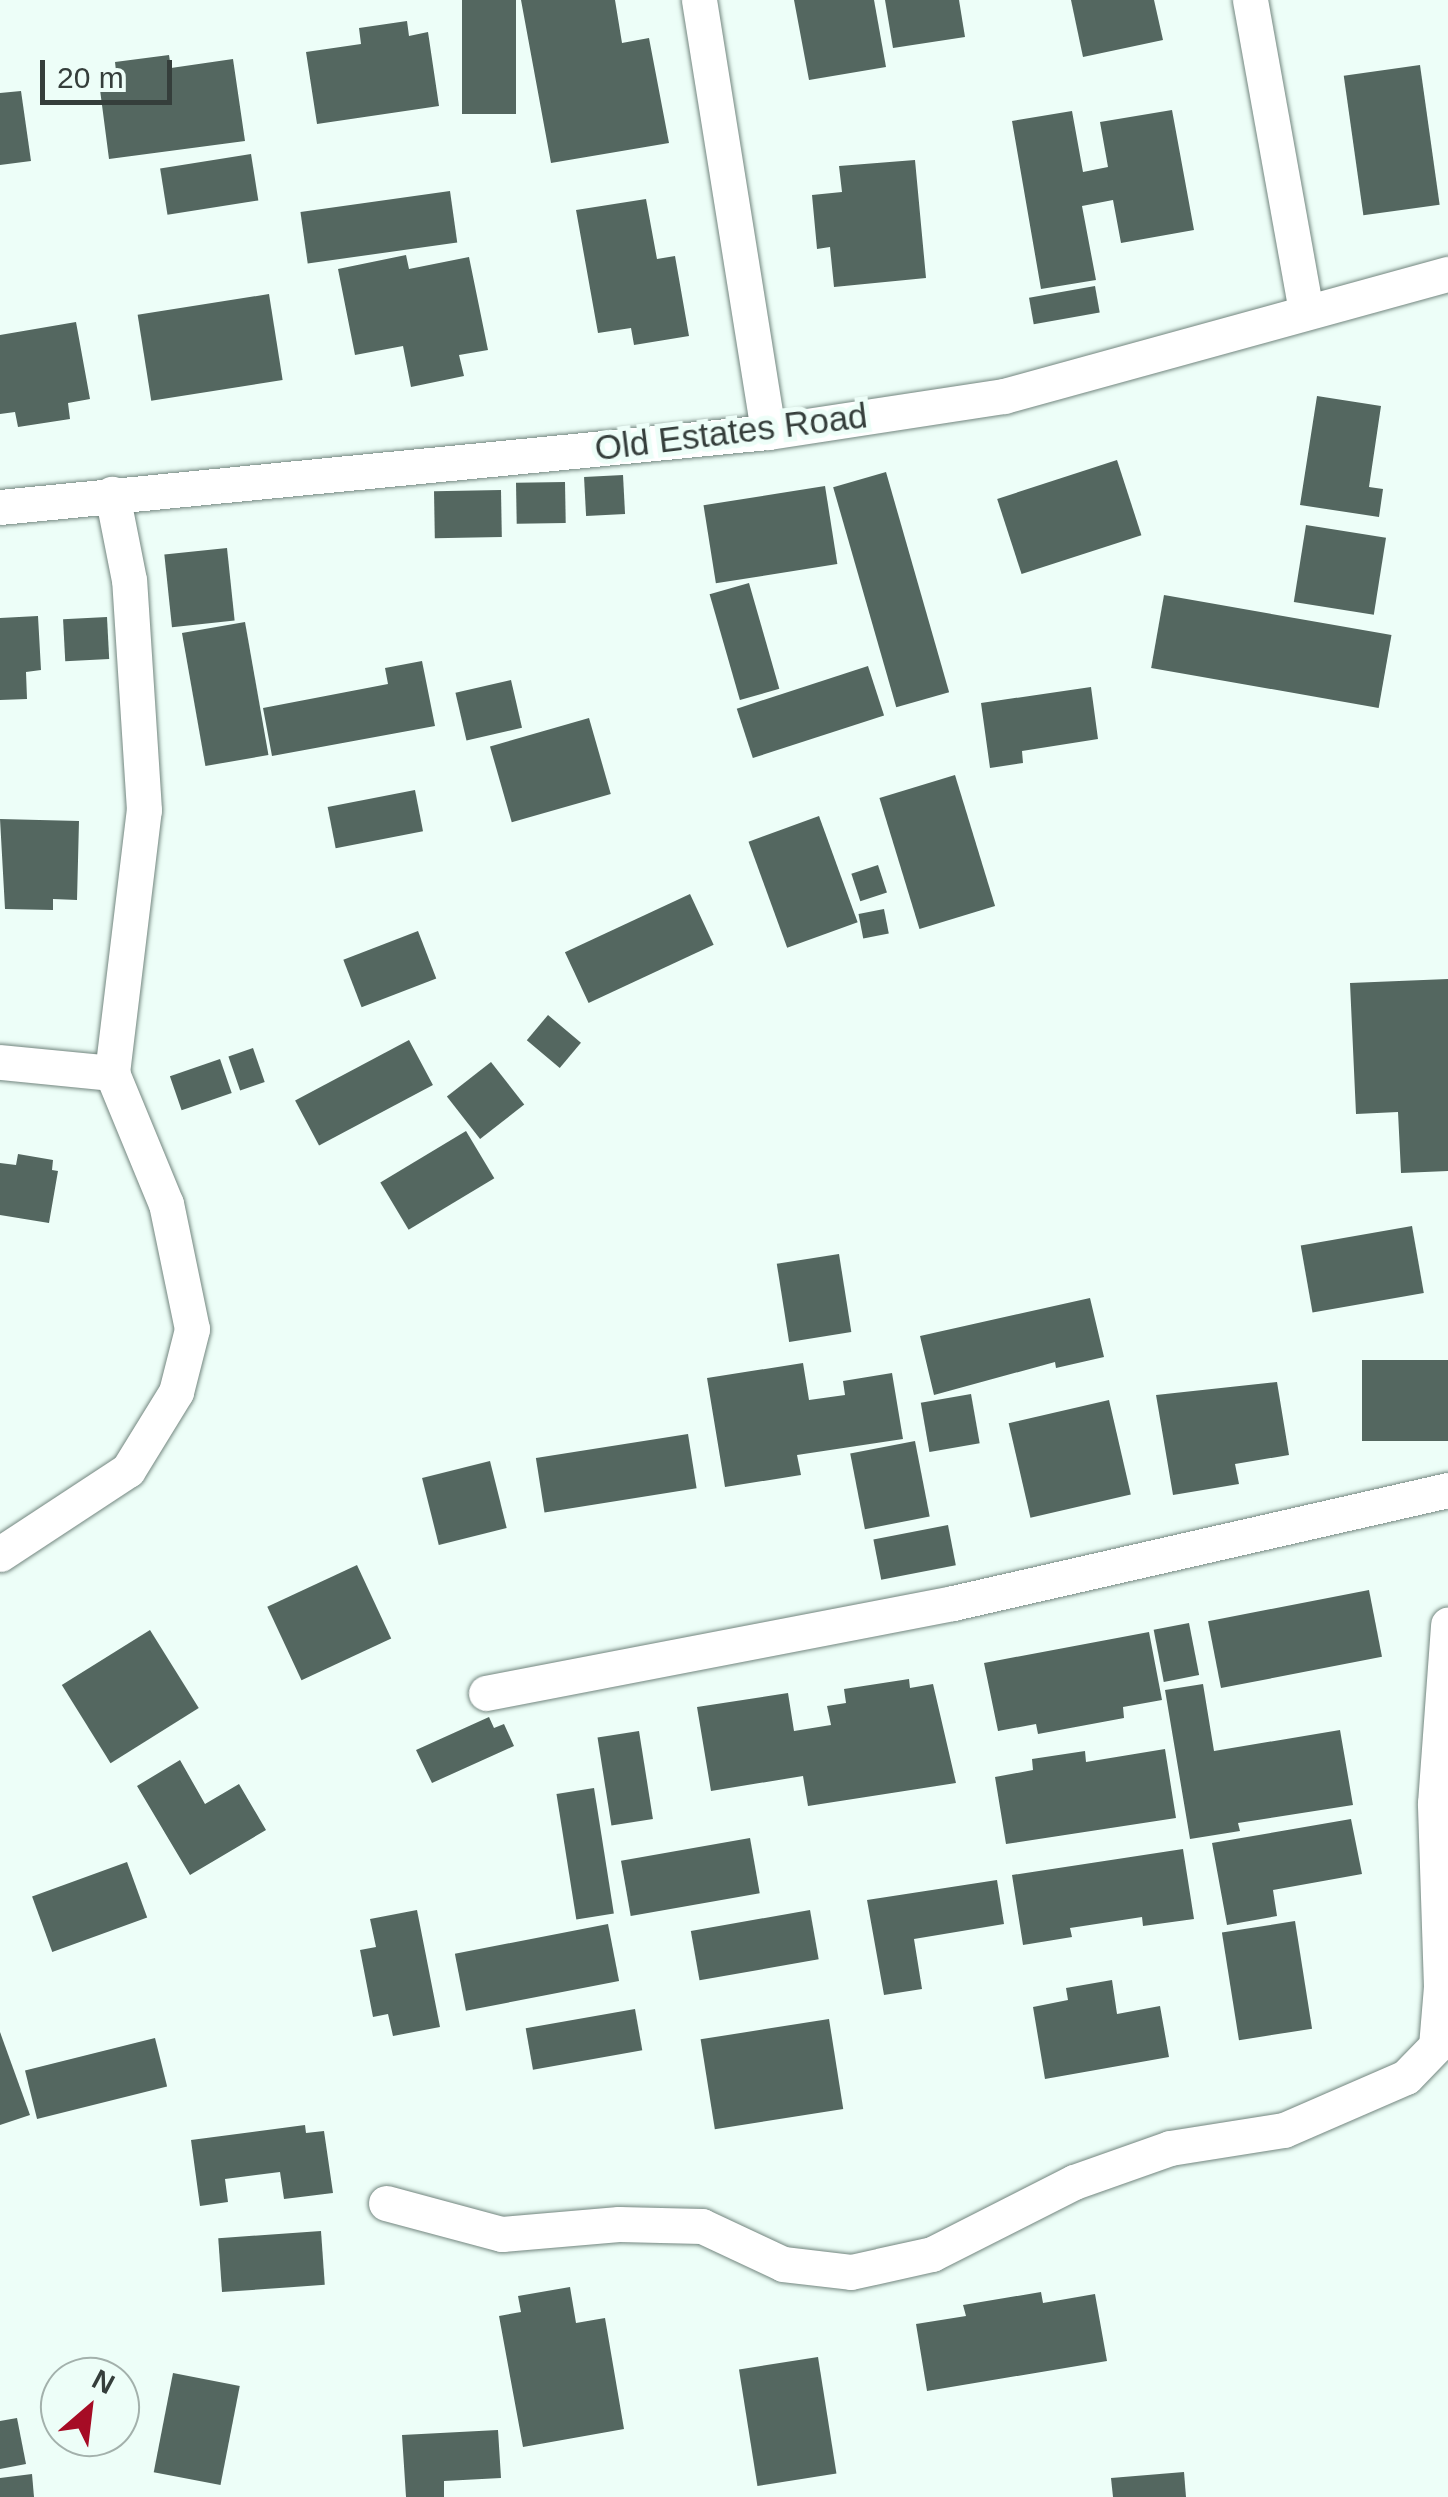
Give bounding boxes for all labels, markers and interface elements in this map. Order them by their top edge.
scale bar [45,40,178,102]
text: 20 m [57,61,124,94]
street label: Old Estates Road [592,394,870,470]
north arrow [40,2357,140,2457]
text: N [87,2363,120,2400]

